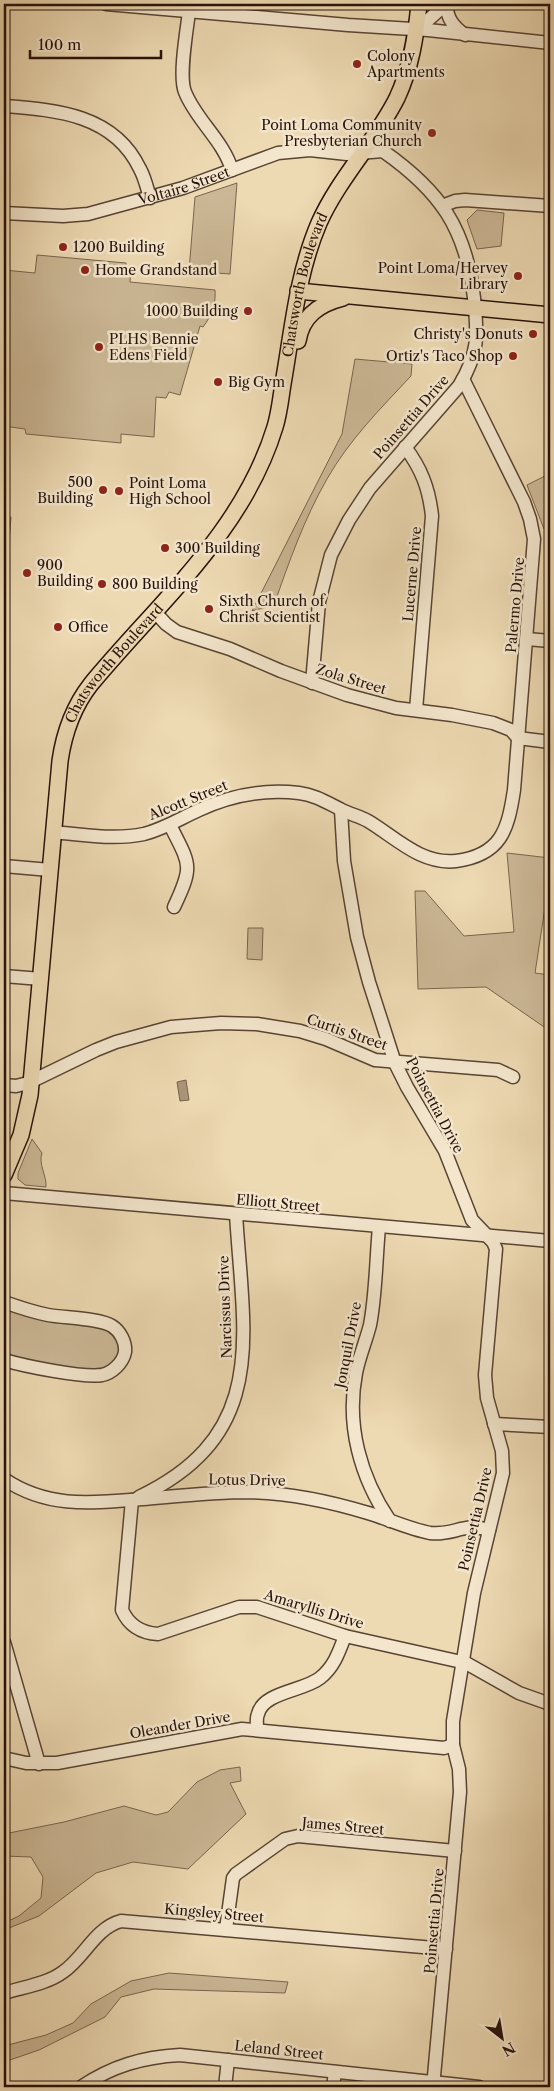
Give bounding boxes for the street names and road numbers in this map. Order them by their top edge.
street label: Voltaire Street [135,163,232,209]
street label: Chatsworth Boulevard [279,209,332,358]
street label: Poinsettia Drive [369,371,453,463]
street label: Lucerne Drive [399,525,425,622]
street label: Palermo Drive [502,556,528,654]
street label: Chatsworth Boulevard [61,599,167,726]
street label: Zola Street [314,660,389,698]
street label: Alcott Street [145,776,230,824]
street label: Curtis Street [304,1010,390,1054]
street label: Poinsettia Drive [402,1054,468,1156]
street label: Elliott Street [235,1190,321,1216]
street label: Narcissus Drive [214,1255,236,1359]
street label: Jonquil Drive [330,1300,365,1392]
street label: Poinsettia Drive [454,1465,496,1573]
street label: Lotus Drive [208,1470,286,1490]
street label: Amaryllis Drive [261,1585,366,1633]
street label: Oleander Drive [128,1707,232,1743]
street label: James Street [299,1813,385,1839]
street label: Poinsettia Drive [420,1867,448,1975]
street label: Kingsley Street [163,1900,265,1926]
street label: Leland Street [234,2036,324,2064]

